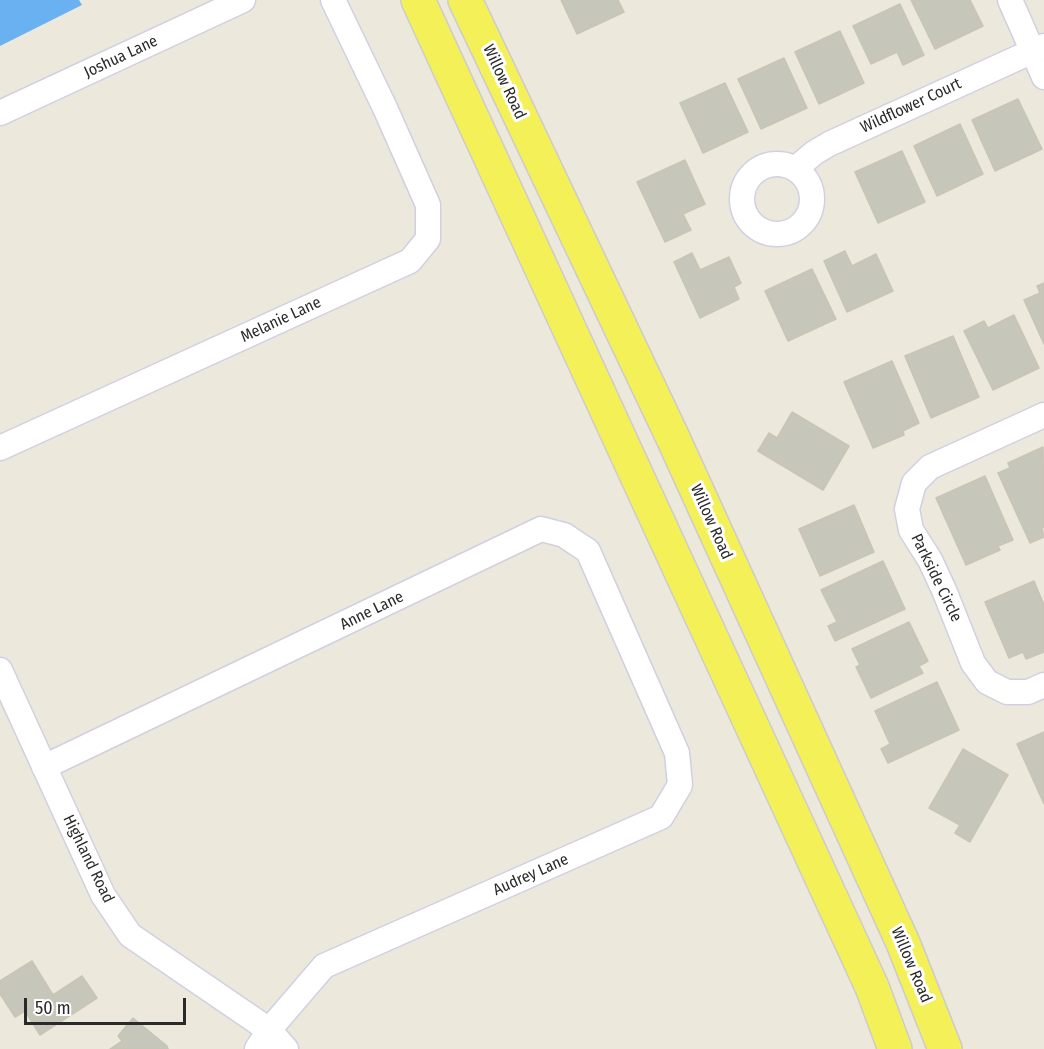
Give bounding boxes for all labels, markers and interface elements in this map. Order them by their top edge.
street label: Joshua Lane [81,32,161,82]
street label: Willow Road [478,42,530,122]
street label: Wildflower Court [858,74,964,138]
street label: Melanie Lane [238,293,324,347]
street label: Willow Road [686,481,736,563]
street label: Parkside Circle [906,531,966,625]
street label: Anne Lane [337,587,407,635]
street label: Highland Road [58,812,118,906]
street label: Audrey Lane [490,850,572,900]
street label: Willow Road [886,924,936,1006]
scale bar [27,986,189,1024]
text: 50 m [35,997,71,1019]

